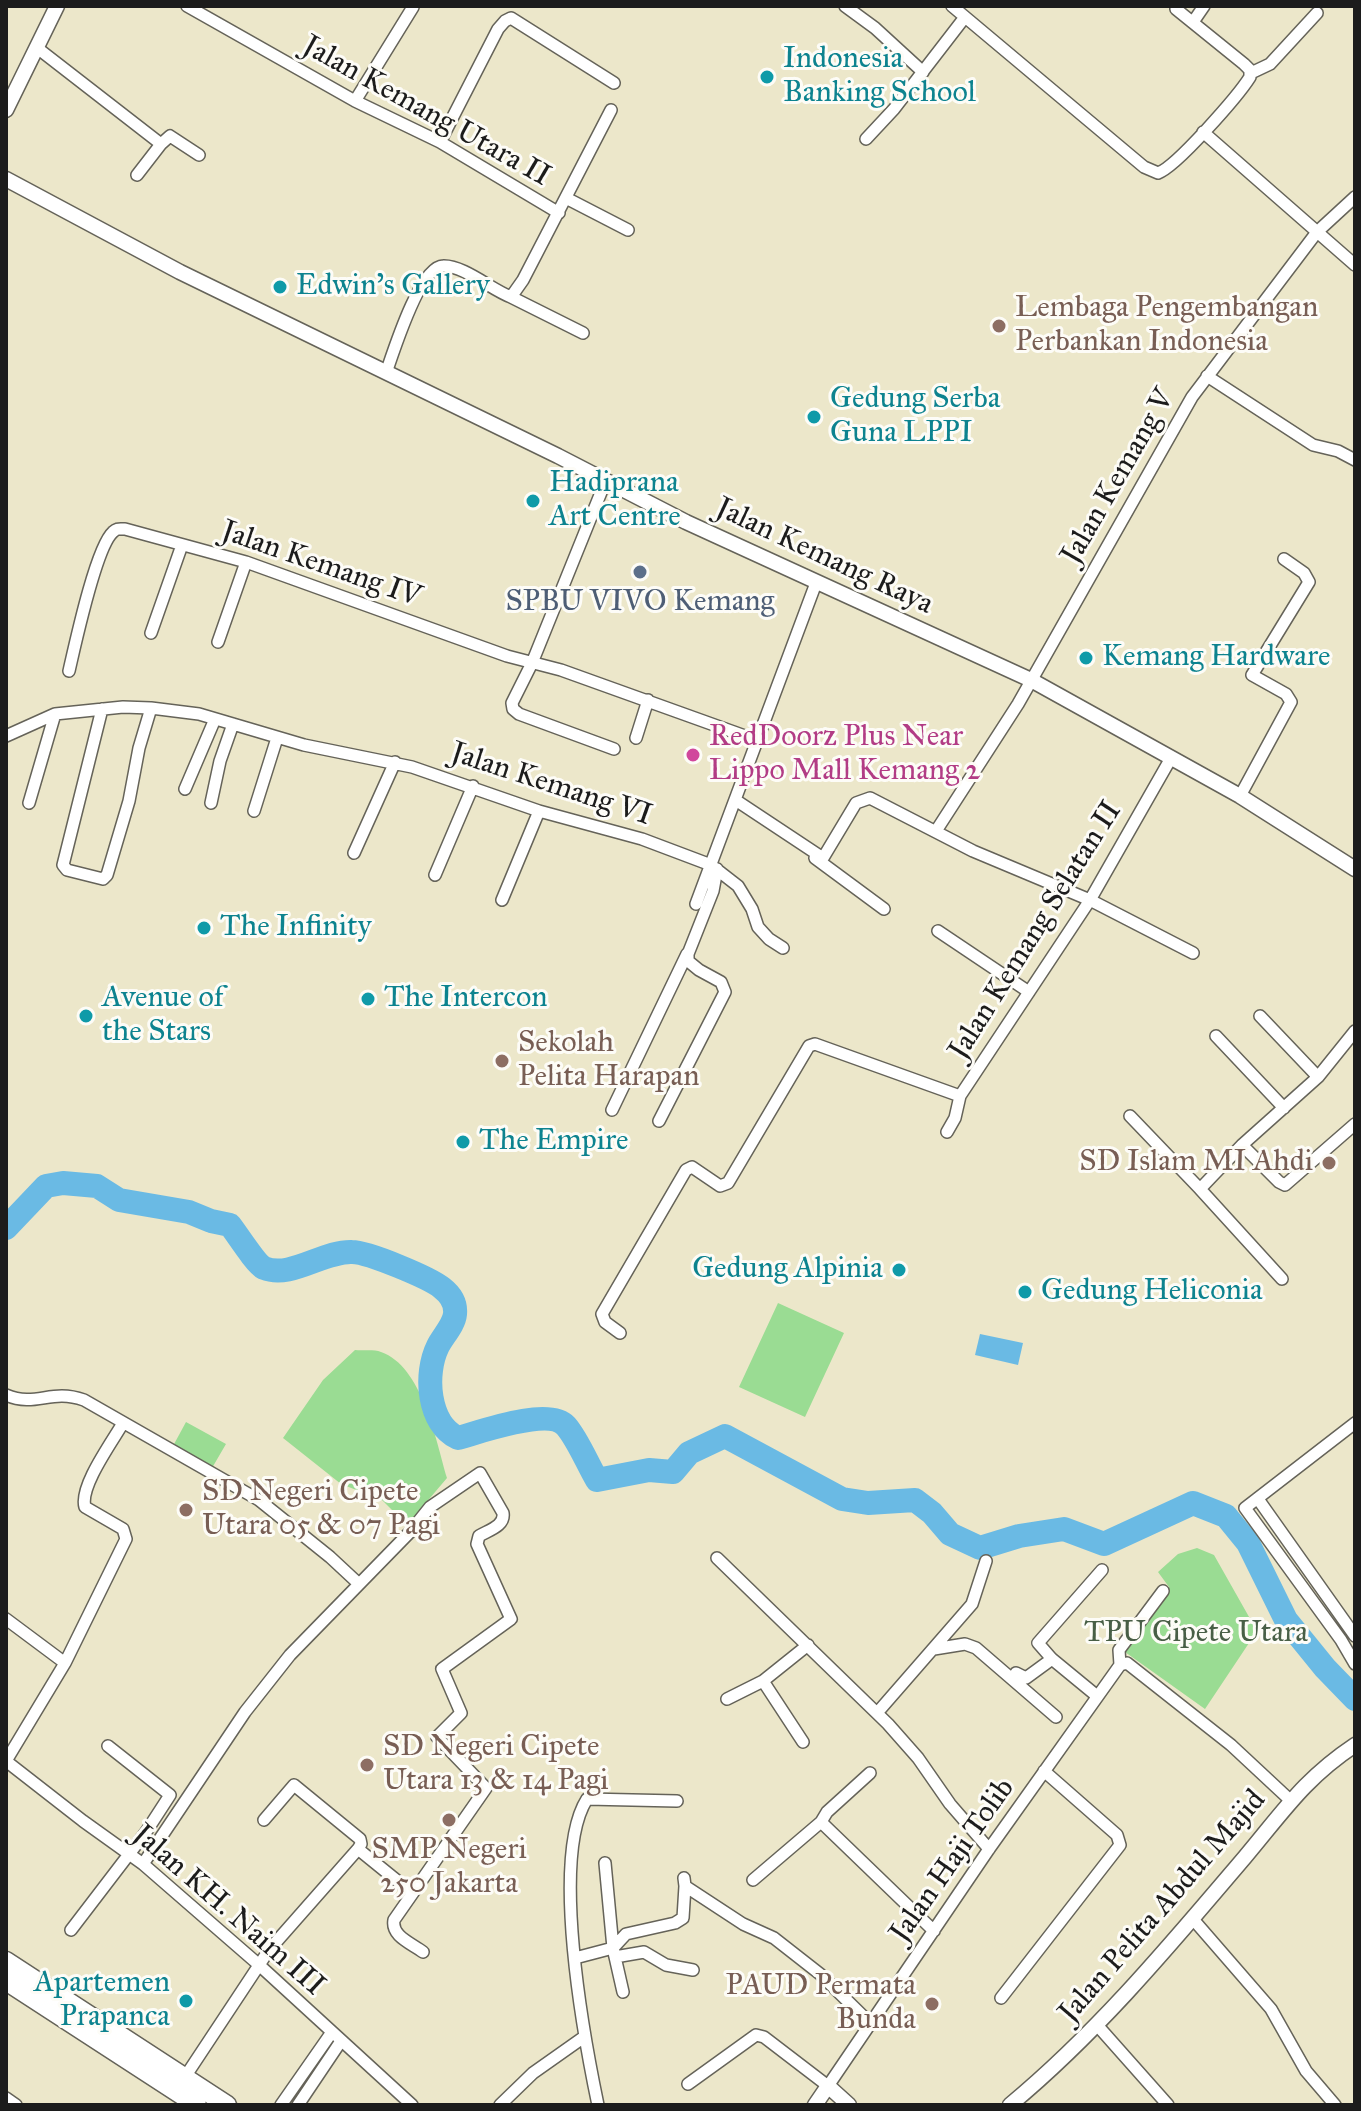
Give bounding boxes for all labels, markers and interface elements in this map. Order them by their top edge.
street label: Jalan Kemang Utara II [296,29,556,195]
place label: Indonesia Banking School [783,42,976,112]
marker: Indonesia Banking School [758,68,776,86]
place label: Edwin's Gallery [296,269,490,305]
marker: Edwin's Gallery [271,278,289,296]
place label: Lembaga Pengembangan Perbankan Indonesia [1015,291,1318,362]
marker: Lembaga Pengembangan Perbankan Indonesia [990,317,1008,335]
place label: Gedung Serba Guna LPPI [830,382,1000,452]
street label: Jalan Kemang V [1054,383,1184,571]
marker: Gedung Serba Guna LPPI [805,408,823,426]
place label: Hadiprana Art Centre [549,466,681,536]
street label: Jalan Kemang Raya [710,491,938,623]
marker: Hadiprana Art Centre [524,492,542,510]
street label: Jalan Kemang IV [216,514,426,616]
marker: SPBU VIVO Kemang [631,563,649,581]
place label: SPBU VIVO Kemang [505,585,775,621]
place label: Kemang Hardware [1102,640,1330,676]
marker: Kemang Hardware [1077,649,1095,667]
place label: RedDoorz Plus Near Lippo Mall Kemang 2 [709,720,980,790]
street label: Jalan Kemang VI [446,736,656,834]
marker: RedDoorz Plus Near Lippo Mall Kemang 2 [684,746,702,764]
street label: Jalan Kemang Selatan II [942,795,1130,1067]
place label: The Infinity [220,910,372,946]
marker: The Infinity [195,919,213,937]
place label: Avenue of the Stars [102,981,224,1052]
place label: The Intercon [384,981,548,1017]
marker: The Intercon [359,990,377,1008]
marker: Avenue of the Stars [77,1007,95,1025]
place label: Sekolah Pelita Harapan [518,1026,699,1096]
marker: Sekolah Pelita Harapan [493,1052,511,1070]
place label: The Empire [479,1124,629,1160]
marker: The Empire [454,1133,472,1151]
place label: SD Islam MI Ahdi [1079,1145,1313,1181]
marker: SD Islam MI Ahdi [1320,1154,1338,1172]
place label: Gedung Alpinia [692,1252,883,1288]
marker: Gedung Alpinia [890,1261,908,1279]
place label: Gedung Heliconia [1041,1274,1263,1310]
marker: Gedung Heliconia [1016,1283,1034,1301]
place label: SD Negeri Cipete Utara 05 & 07 Pagi [202,1475,440,1546]
marker: SD Negeri Cipete Utara 05 & 07 Pagi [177,1501,195,1519]
park label: TPU Cipete Utara [1084,1616,1308,1652]
place label: SD Negeri Cipete Utara 13 & 14 Pagi [383,1730,608,1800]
marker: SD Negeri Cipete Utara 13 & 14 Pagi [358,1756,376,1774]
street label: Jalan Haji Tolib [883,1772,1023,1950]
street label: Jalan Pelita Abdul Majid [1052,1783,1274,2031]
marker: SMP Negeri 250 Jakarta [440,1811,458,1829]
street label: Jalan KH. Naim III [124,1818,332,2004]
place label: SMP Negeri 250 Jakarta [371,1833,527,1904]
place label: Apartemen Prapanca [34,1966,170,2036]
place label: PAUD Permata Bunda [725,1969,916,2040]
marker: Apartemen Prapanca [177,1992,195,2010]
marker: PAUD Permata Bunda [923,1995,941,2013]

